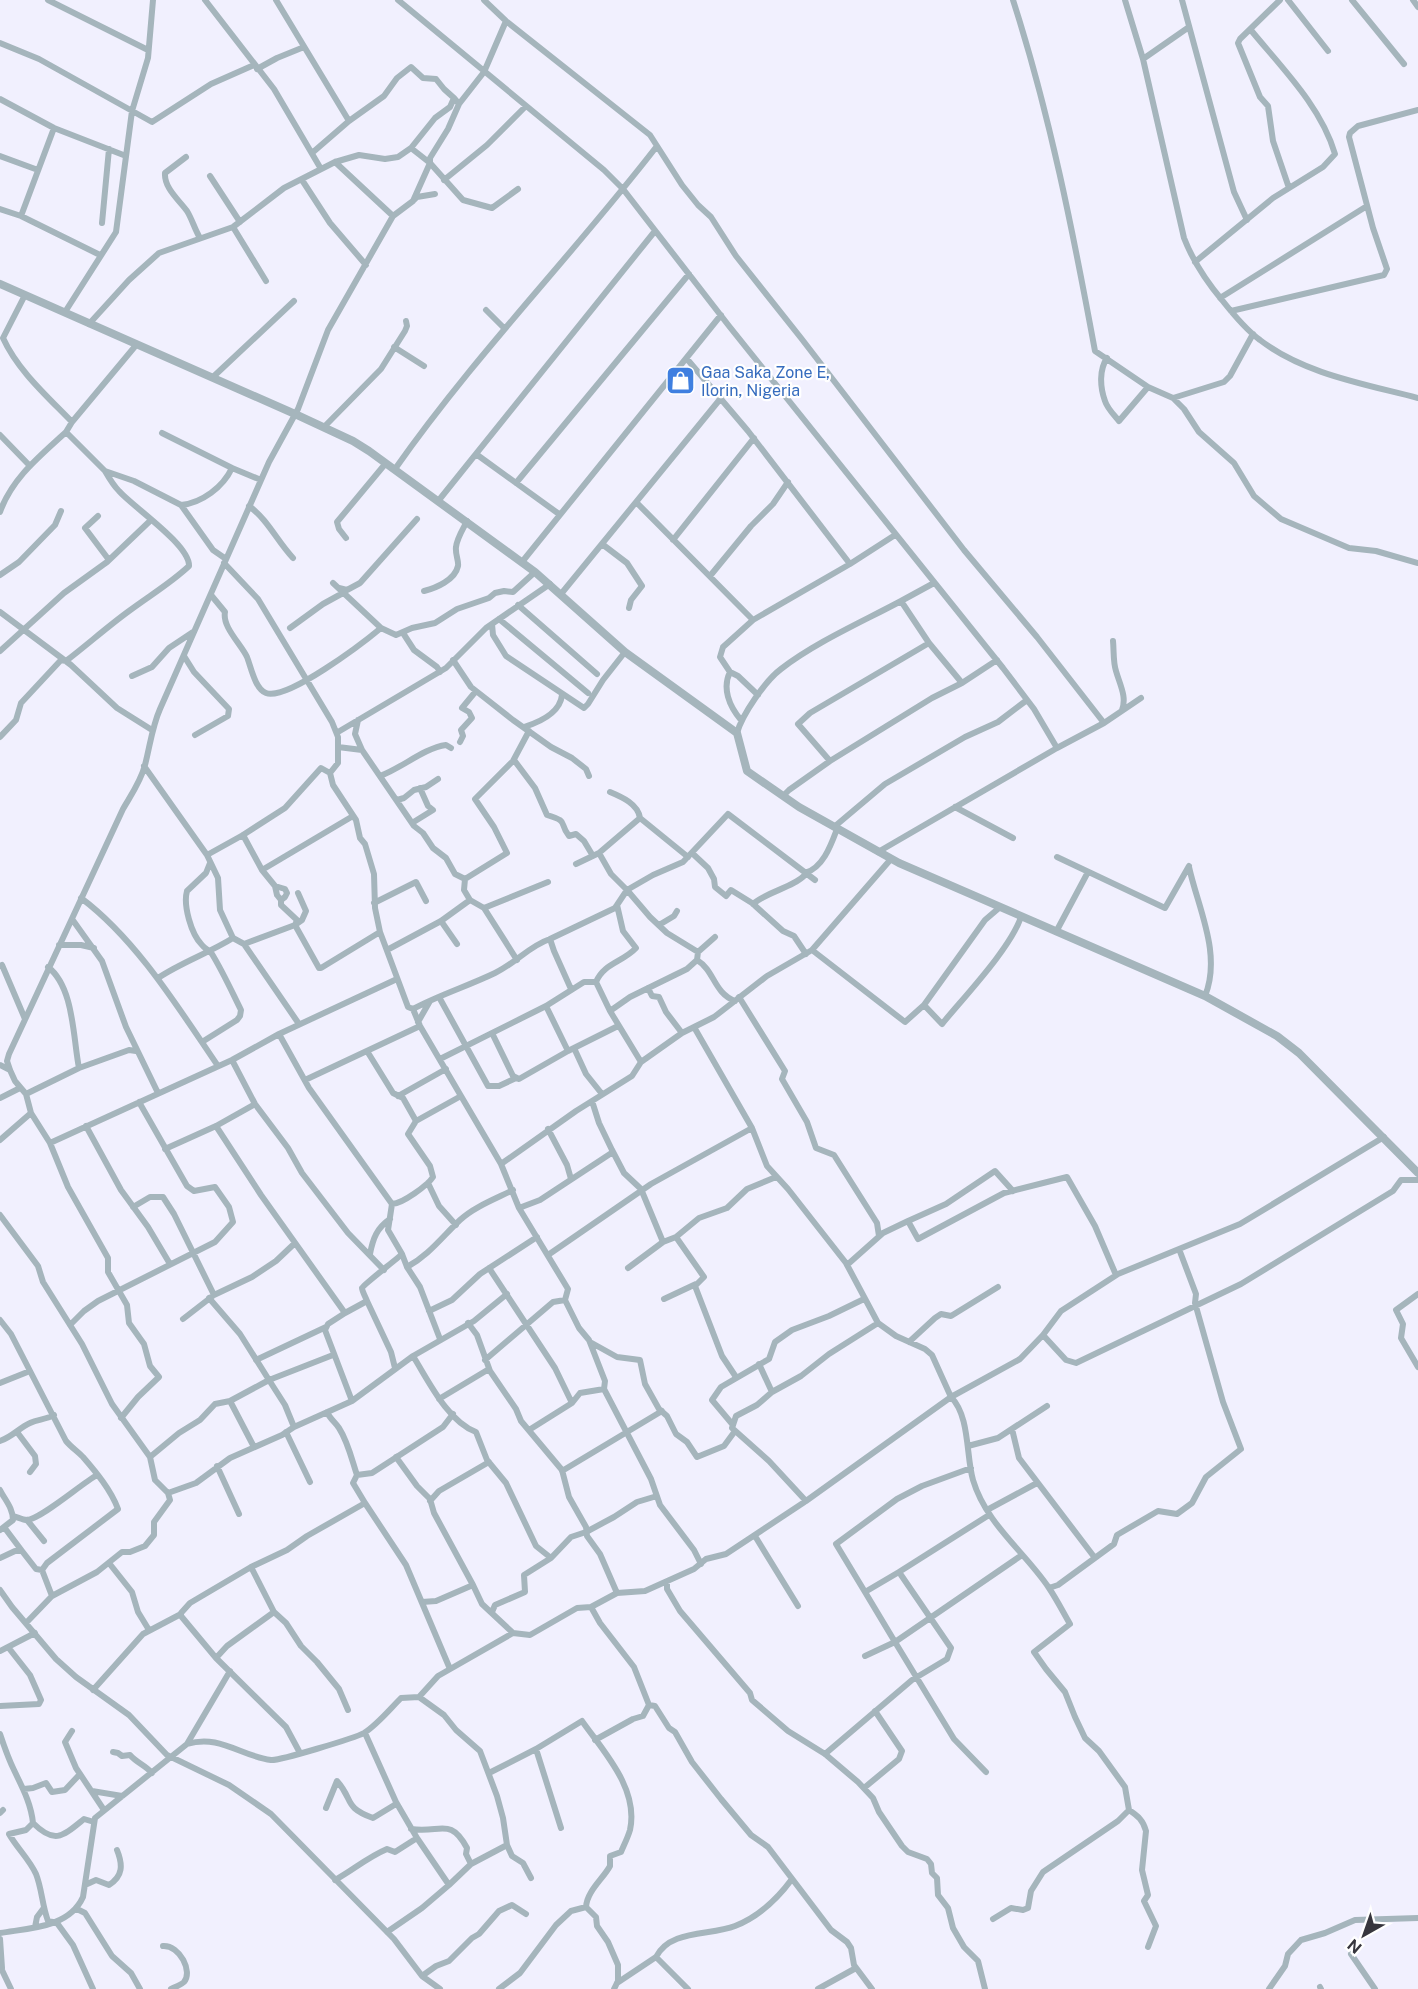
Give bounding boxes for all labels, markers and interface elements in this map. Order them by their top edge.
place label: Gaa Saka Zone E, Ilorin, Nigeria [701,363,830,400]
shop icon: Gaa Saka Zone E, Ilorin, Nigeria [664,365,696,397]
north arrow [1334,1905,1394,1965]
text: N [1344,1935,1366,1957]

